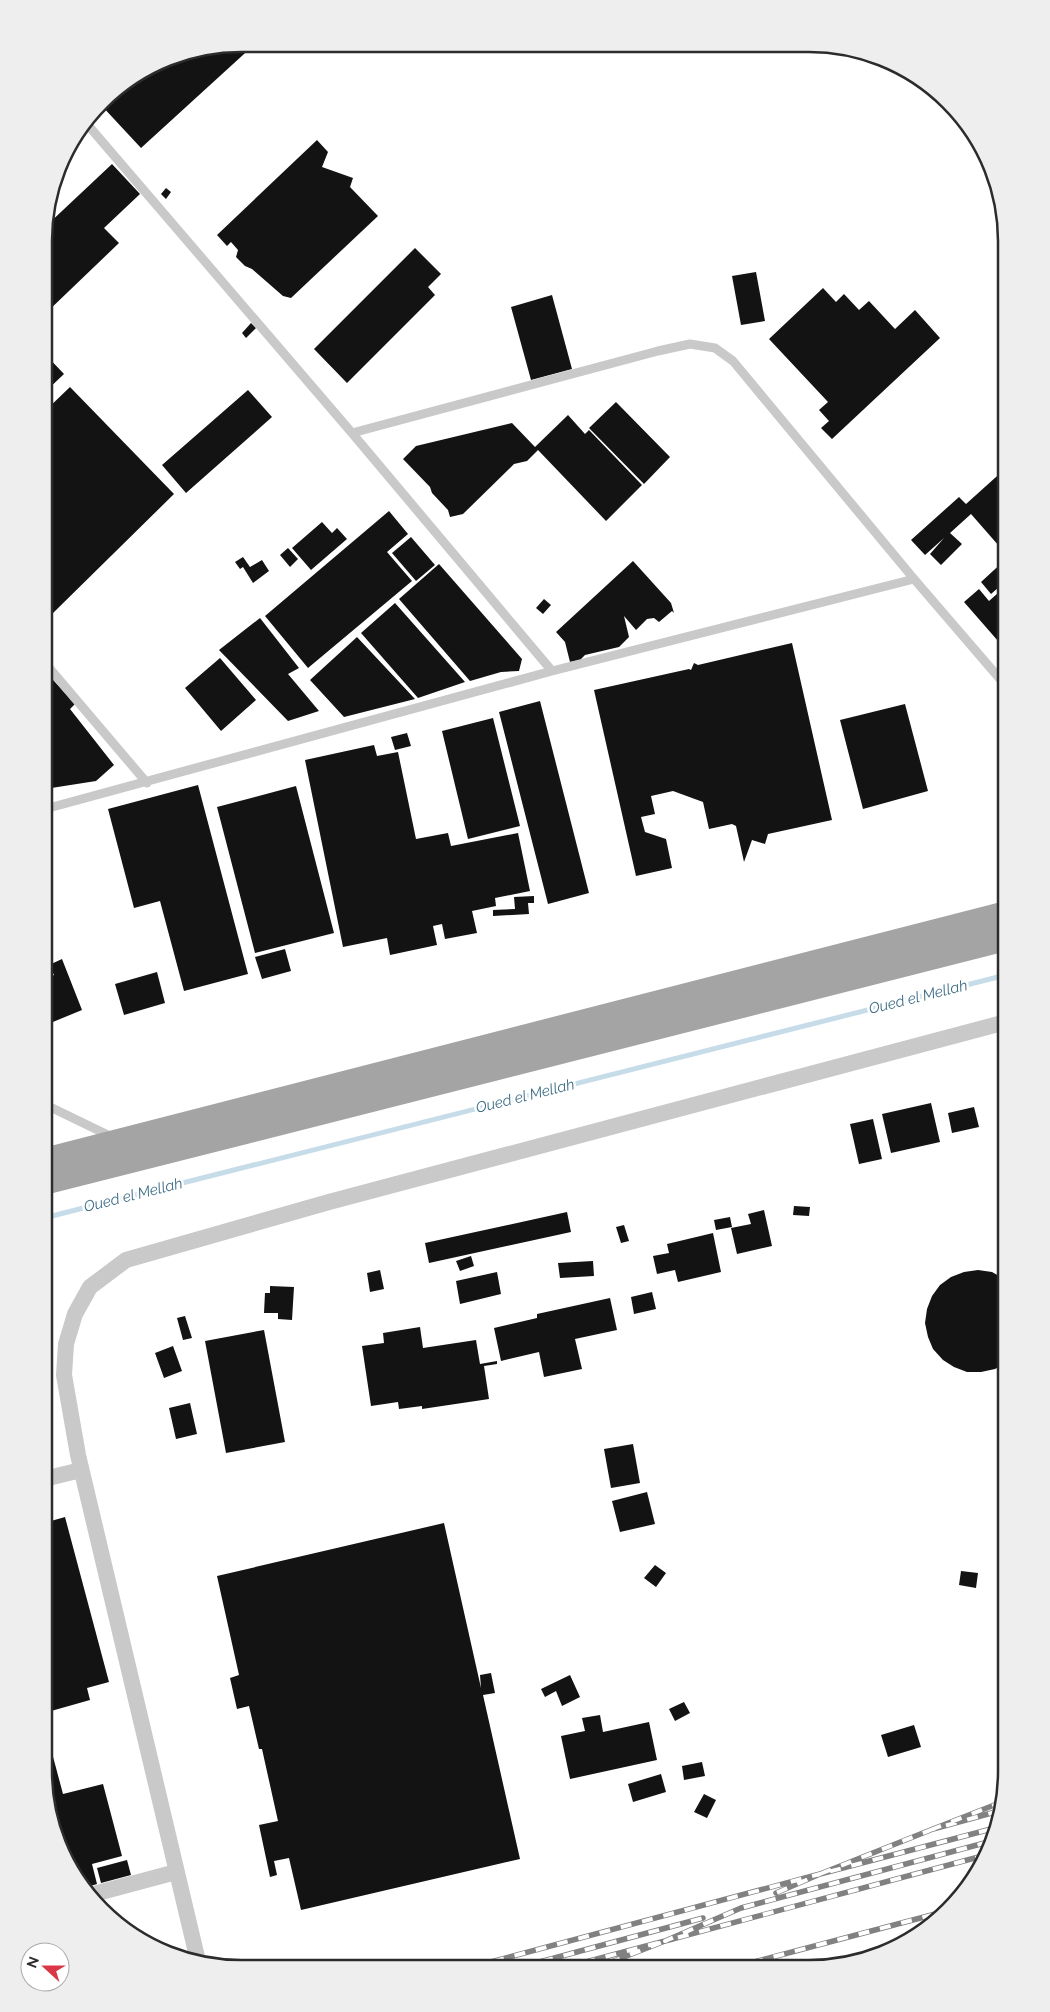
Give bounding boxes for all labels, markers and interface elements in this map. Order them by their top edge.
water label: Oued el Mellah [867,976,969,1018]
water label: Oued el Mellah [474,1075,576,1117]
water label: Oued el Mellah [82,1174,184,1216]
north arrow [20,1942,70,1992]
text: N [23,1954,42,1970]

